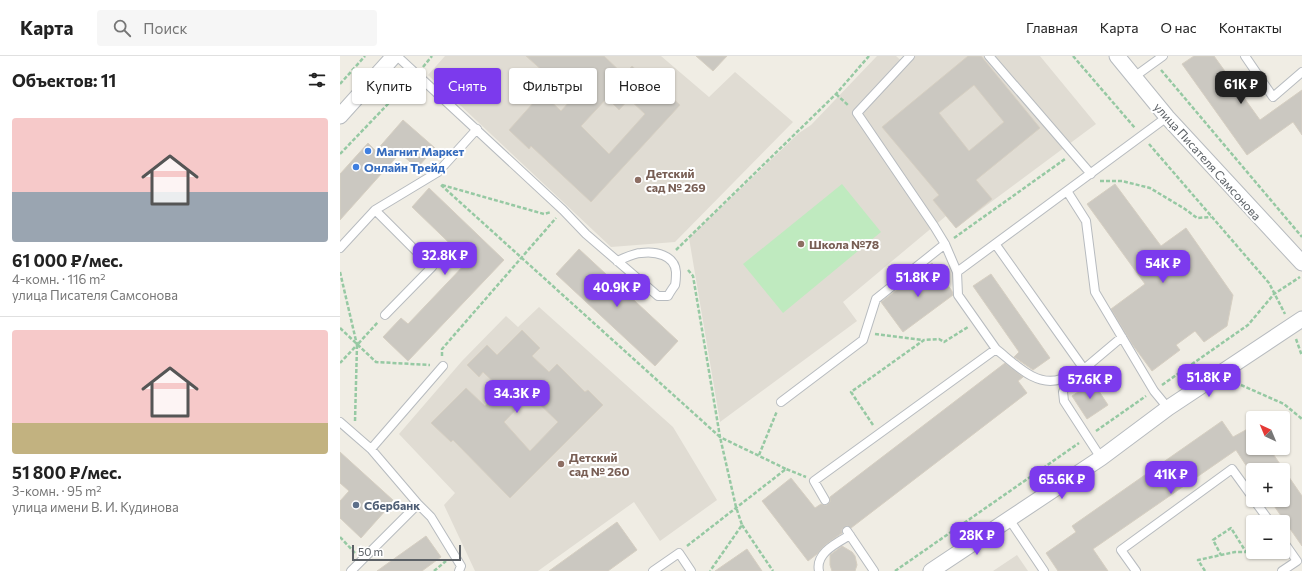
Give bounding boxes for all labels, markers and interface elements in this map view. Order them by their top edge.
search box [97,10,377,46]
text: Карта [20,16,73,39]
icon: search [111,17,133,39]
text: Поиск [143,19,188,37]
text: Главная [1026,19,1078,36]
text: Карта [1100,19,1138,36]
text: О нас [1160,19,1197,36]
text: Контакты [1219,19,1282,36]
chip: Купить [352,68,426,104]
chip: Снять [434,68,501,104]
chip: Фильтры [509,68,597,104]
chip: Новое [605,68,675,104]
icon: filters [306,69,328,91]
text: Объектов: 11 [12,70,116,91]
pin: 61K ₽ [1213,71,1269,105]
text: 61K ₽ [1224,76,1258,92]
street label: улица Писателя Самсонова [1152,99,1264,223]
icon: home [134,144,206,216]
place label: Магнит Маркет [376,144,465,158]
marker: Магнит Маркет [363,146,373,156]
place label: Онлайн Трейд [364,160,446,174]
marker: Онлайн Трейд [351,162,361,172]
place label: Детский сад № 269 [646,166,706,194]
marker: Детский сад № 269 [633,175,643,185]
place label: Школа №78 [809,237,879,251]
marker: Школа №78 [796,239,806,249]
pin: 32.8K ₽ [408,242,482,276]
text: 32.8K ₽ [422,247,468,263]
text: 61 000 ₽/мес. [12,250,123,271]
pin: 54K ₽ [1135,250,1191,284]
text: 54K ₽ [1145,255,1181,271]
pin: 51.8K ₽ [881,264,955,298]
text: 51.8K ₽ [896,269,940,285]
text: 4-комн. · 116 m² [12,271,106,287]
pin: 40.9K ₽ [580,274,654,308]
text: 40.9K ₽ [593,279,641,295]
text: улица Писателя Самсонова [12,287,178,303]
icon: home [134,356,206,428]
pin: 51.8K ₽ [1172,364,1246,398]
pin: 57.6K ₽ [1053,366,1127,400]
text: 51.8K ₽ [1187,369,1231,385]
text: 57.6K ₽ [1067,371,1113,387]
pin: 34.3K ₽ [480,380,554,414]
text: 34.3K ₽ [494,385,540,401]
north arrow [1246,411,1290,455]
map controls [1246,411,1290,559]
place label: Детский сад № 260 [569,450,629,478]
marker: Детский сад № 260 [556,459,566,469]
pin: 41K ₽ [1143,461,1199,495]
text: 51 800 ₽/мес. [12,462,122,483]
button: + [1246,463,1290,507]
pin: 65.6K ₽ [1025,466,1099,500]
text: 41K ₽ [1154,466,1188,482]
text: 65.6K ₽ [1039,471,1085,487]
text: 3-комн. · 95 m² [12,483,102,499]
place label: Сбербанк [364,498,420,512]
text: улица имени В. И. Кудинова [12,499,179,515]
marker: Сбербанк [351,500,361,510]
button: − [1246,515,1290,559]
pin: 28K ₽ [949,522,1005,556]
text: 28K ₽ [959,527,995,543]
scale bar [352,543,461,562]
text: 50 m [358,545,383,558]

